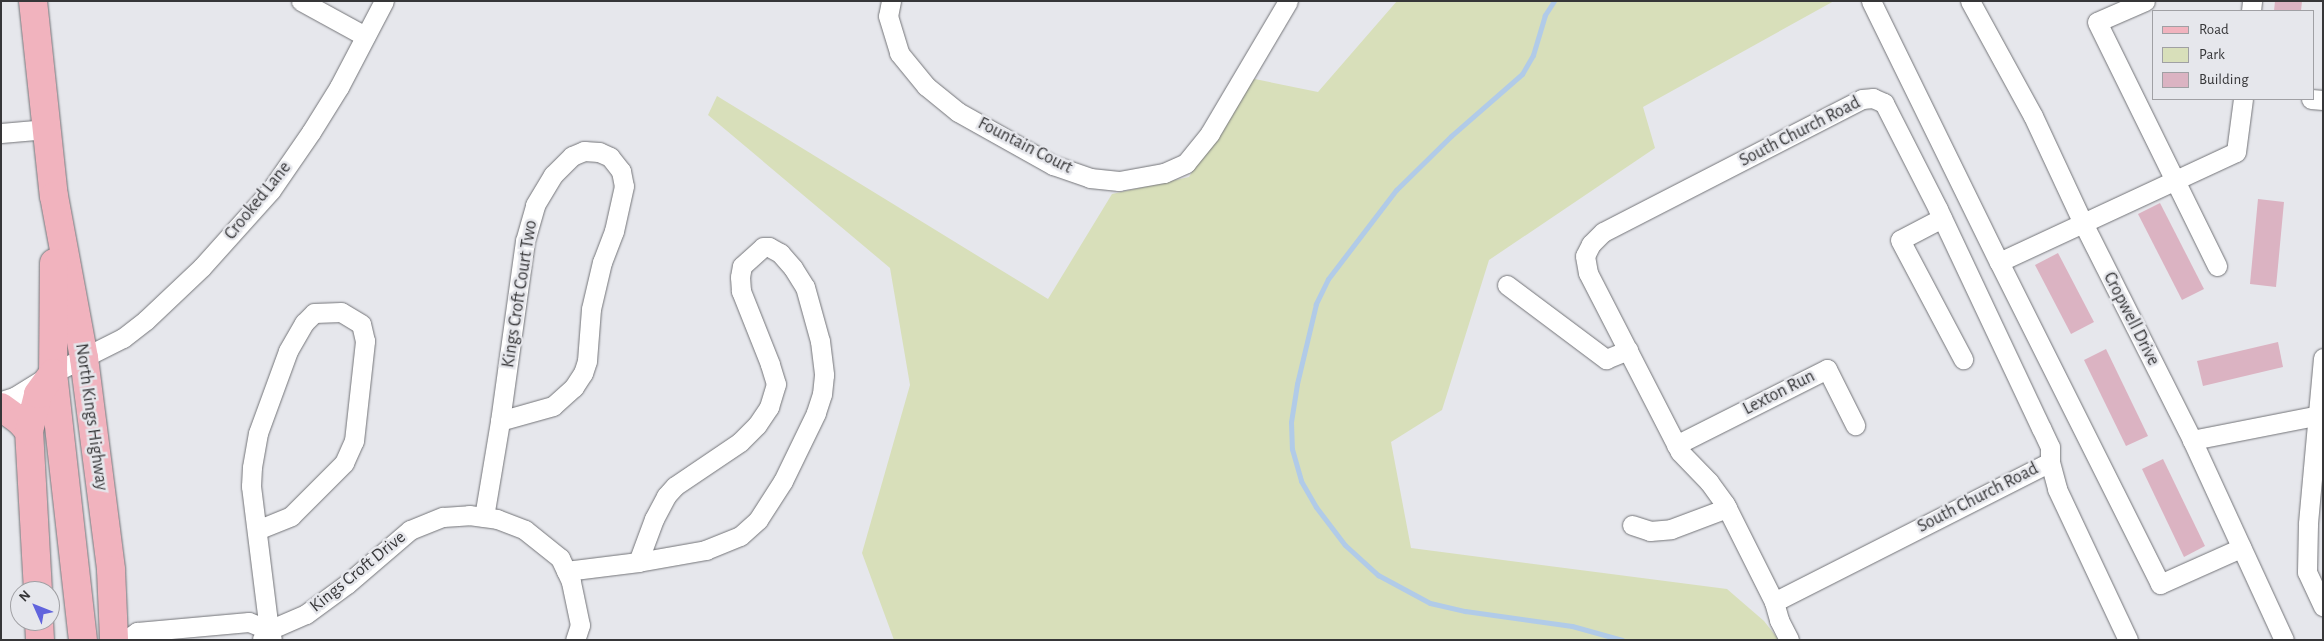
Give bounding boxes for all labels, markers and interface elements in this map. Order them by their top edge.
legend [2152,10,2314,100]
text: Road [2199,22,2229,37]
text: Park [2199,47,2225,62]
text: Building [2199,72,2249,87]
street label: South Church Road [1736,92,1864,172]
street label: Fountain Court [974,113,1076,179]
street label: Crooked Lane [220,158,296,244]
street label: Kings Croft Court Two [498,219,542,369]
street label: Cropwell Drive [2098,269,2164,369]
street label: North Kings Highway [70,342,112,492]
street label: Lexton Run [1739,366,1819,420]
street label: South Church Road [1914,458,2042,538]
street label: Kings Croft Drive [306,527,410,617]
north arrow [10,581,60,631]
text: N [17,588,33,605]

